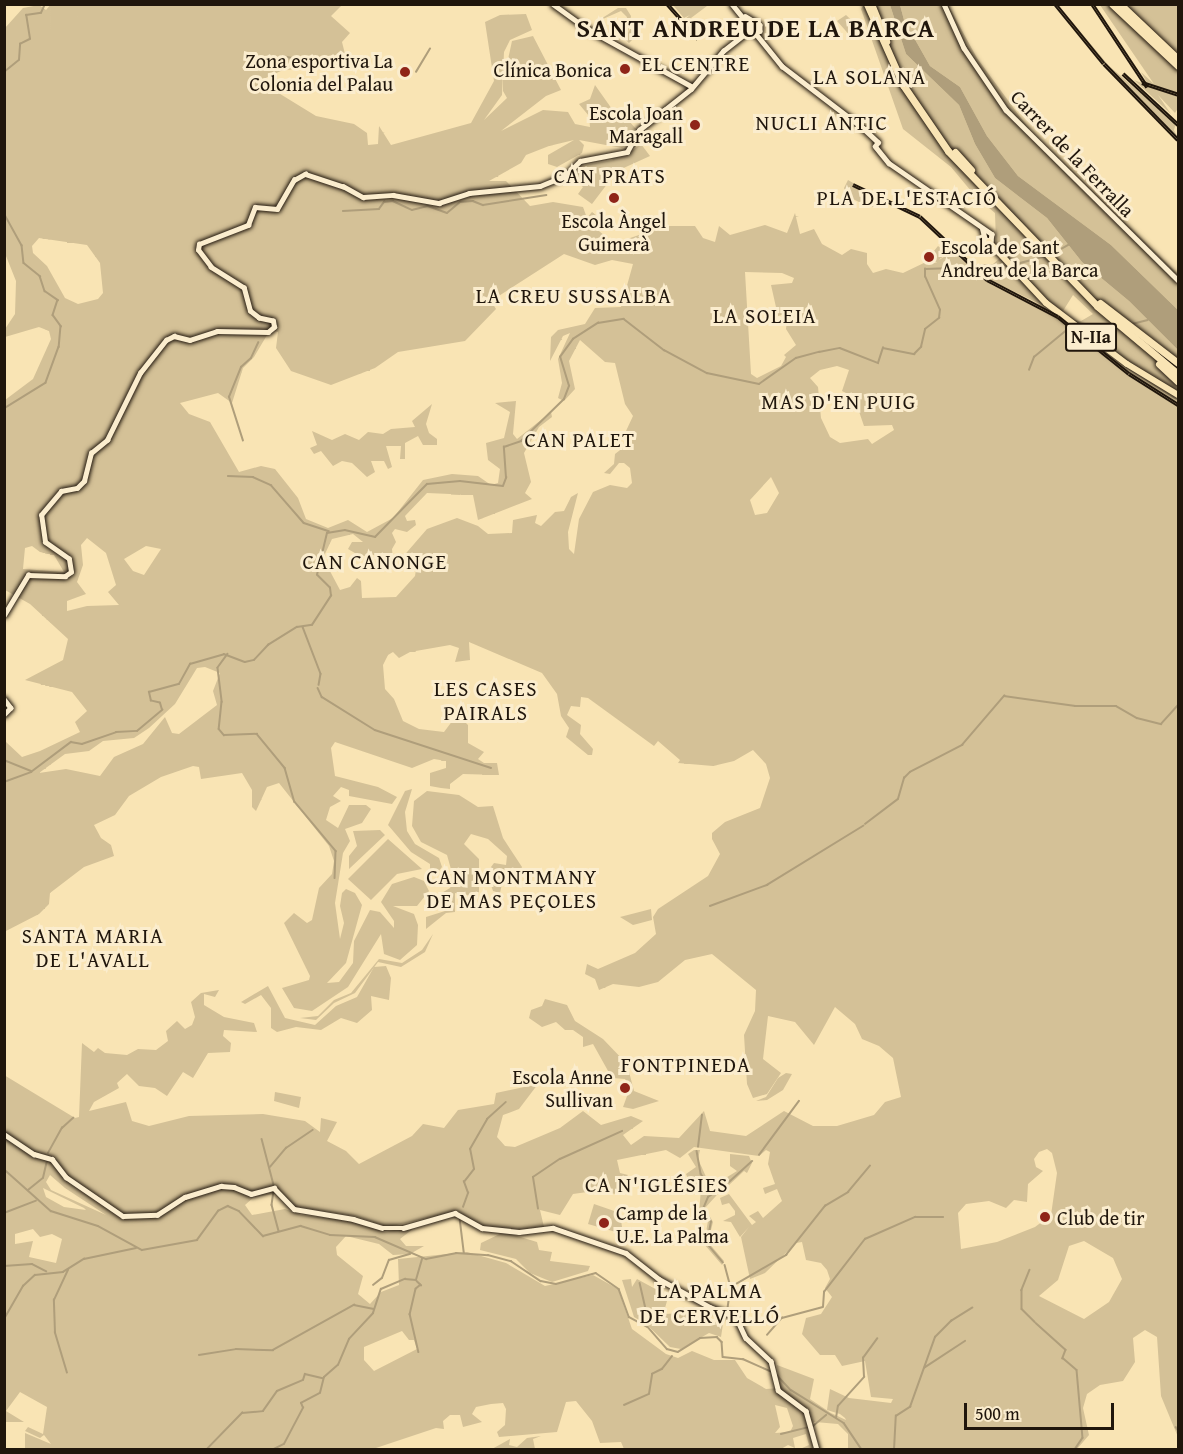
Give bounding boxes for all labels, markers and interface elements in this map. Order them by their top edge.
district label: SANT ANDREU DE LA BARCA [576,12,936,44]
place label: Zona esportiva La Colonia del Palau [245,48,393,95]
district label: EL CENTRE [641,51,751,77]
place label: Clínica Bonica [494,57,612,81]
marker: Clínica Bonica [616,60,634,78]
district label: LA SOLANA [813,64,927,90]
marker: Zona esportiva La Colonia del Palau [398,65,412,79]
street label: Carrer de la Ferralla [1006,85,1140,221]
place label: Escola Joan Maragall [589,101,683,148]
district label: NUCLI ANTIC [756,110,888,136]
marker: Escola Joan Maragall [688,118,702,132]
district label: CAN PRATS [554,163,666,189]
district label: PLA DE L'ESTACIÓ [817,185,997,211]
marker: Escola Àngel Guimerà [607,191,621,205]
place label: Escola Àngel Guimerà [562,208,666,255]
place label: Escola de Sant Andreu de la Barca [941,234,1099,281]
marker: Escola de Sant Andreu de la Barca [922,250,936,264]
district label: LA CREU SUSSALBA [476,283,672,309]
district label: LA SOLEIA [713,303,817,329]
road number: N-IIa [1064,322,1118,352]
district label: MAS D'EN PUIG [761,389,917,415]
district label: CAN PALET [525,427,635,453]
district label: CAN CANONGE [302,549,448,575]
district label: LES CASES PAIRALS [434,676,538,726]
district label: CAN MONTMANY DE MAS PEÇOLES [426,864,598,914]
district label: SANTA MARIA DE L'AVALL [22,923,164,973]
district label: FONTPINEDA [621,1052,751,1078]
place label: Escola Anne Sullivan [512,1064,613,1111]
marker: Escola Anne Sullivan [618,1081,632,1095]
district label: CA N'IGLÉSIES [585,1172,729,1198]
place label: Camp de la U.E. La Palma [616,1200,729,1247]
place label: Club de tir [1057,1205,1144,1229]
marker: Club de tir [1038,1210,1052,1224]
marker: Camp de la U.E. La Palma [597,1216,611,1230]
district label: LA PALMA DE CERVELLÓ [639,1277,781,1328]
scale bar [967,1391,1117,1429]
text: 500 m [975,1400,1020,1427]

